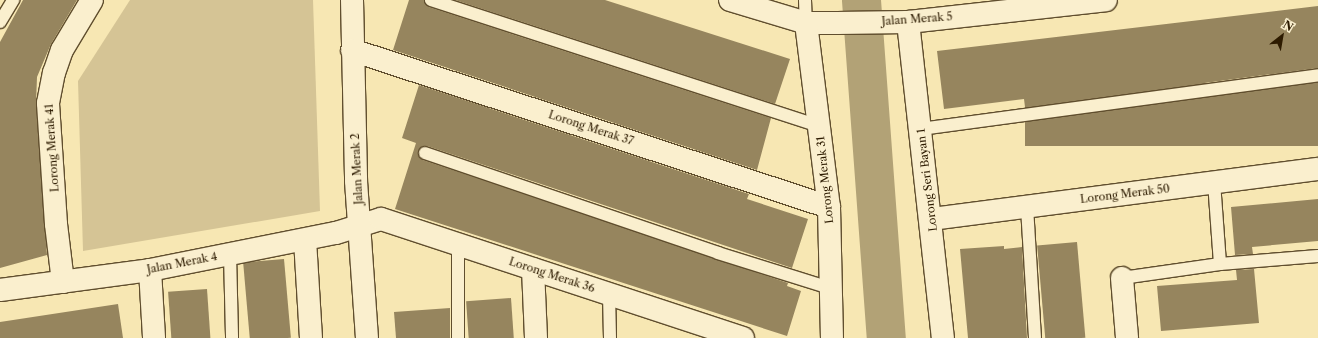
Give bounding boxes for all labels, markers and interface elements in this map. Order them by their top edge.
street label: Jalan Merak 5 [881,10,953,28]
north arrow [1262,16,1302,56]
text: N [1280,17,1296,34]
street label: Lorong Merak 41 [42,103,62,193]
street label: Lorong Merak 37 [547,108,635,148]
street label: Lorong Seri Bayan 1 [914,128,940,232]
street label: Jalan Merak 2 [349,133,365,205]
street label: Lorong Merak 31 [814,135,836,225]
street label: Lorong Merak 50 [1079,182,1171,206]
street label: Jalan Merak 4 [146,250,218,276]
street label: Lorong Merak 36 [507,255,597,295]

